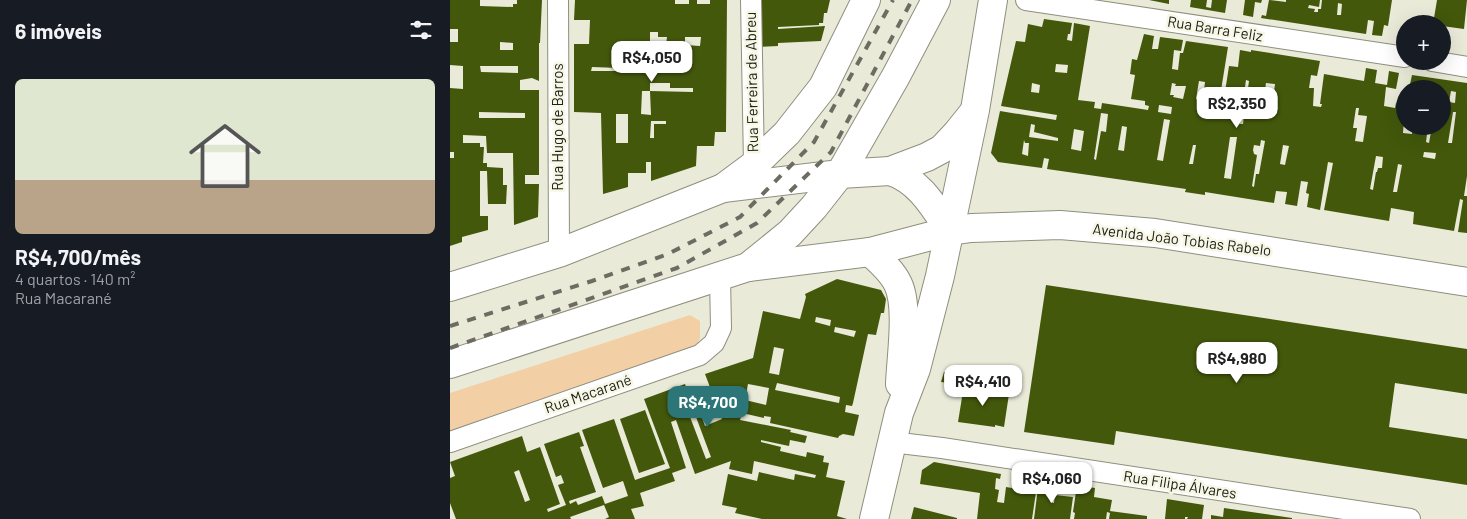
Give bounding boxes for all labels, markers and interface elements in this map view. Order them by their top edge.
street label: Rua Ferreira de Abreu [741,12,761,152]
street label: Rua Barra Feliz [1166,12,1264,44]
map controls [1396,15,1451,135]
button: + [1396,15,1451,70]
icon: filters [407,16,435,44]
text: 6 imóveis [15,18,102,43]
pin: R$4,050 [606,41,698,83]
text: R$4,050 [622,47,682,66]
street label: Rua Hugo de Barros [548,63,566,191]
button: − [1396,80,1451,135]
pin: R$2,350 [1191,86,1283,129]
text: R$2,350 [1208,93,1266,112]
icon: home [180,111,270,201]
street label: Avenida João Tobias Rabelo [1092,219,1273,259]
text: R$4,700/mês [15,244,141,269]
text: 4 quartos · 140 m² [15,269,136,288]
text: Rua Macarané [15,288,112,307]
pin: R$4,980 [1191,342,1283,384]
text: R$4,980 [1207,348,1267,367]
pin: R$4,410 [937,364,1029,407]
street label: Rua Macarané [542,370,634,416]
text: R$4,410 [955,371,1011,390]
pin: R$4,700 [662,386,754,428]
text: R$4,700 [678,392,738,411]
pin: R$4,060 [1006,462,1098,504]
street label: Rua Filipa Álvares [1122,466,1238,502]
text: R$4,060 [1022,468,1082,487]

